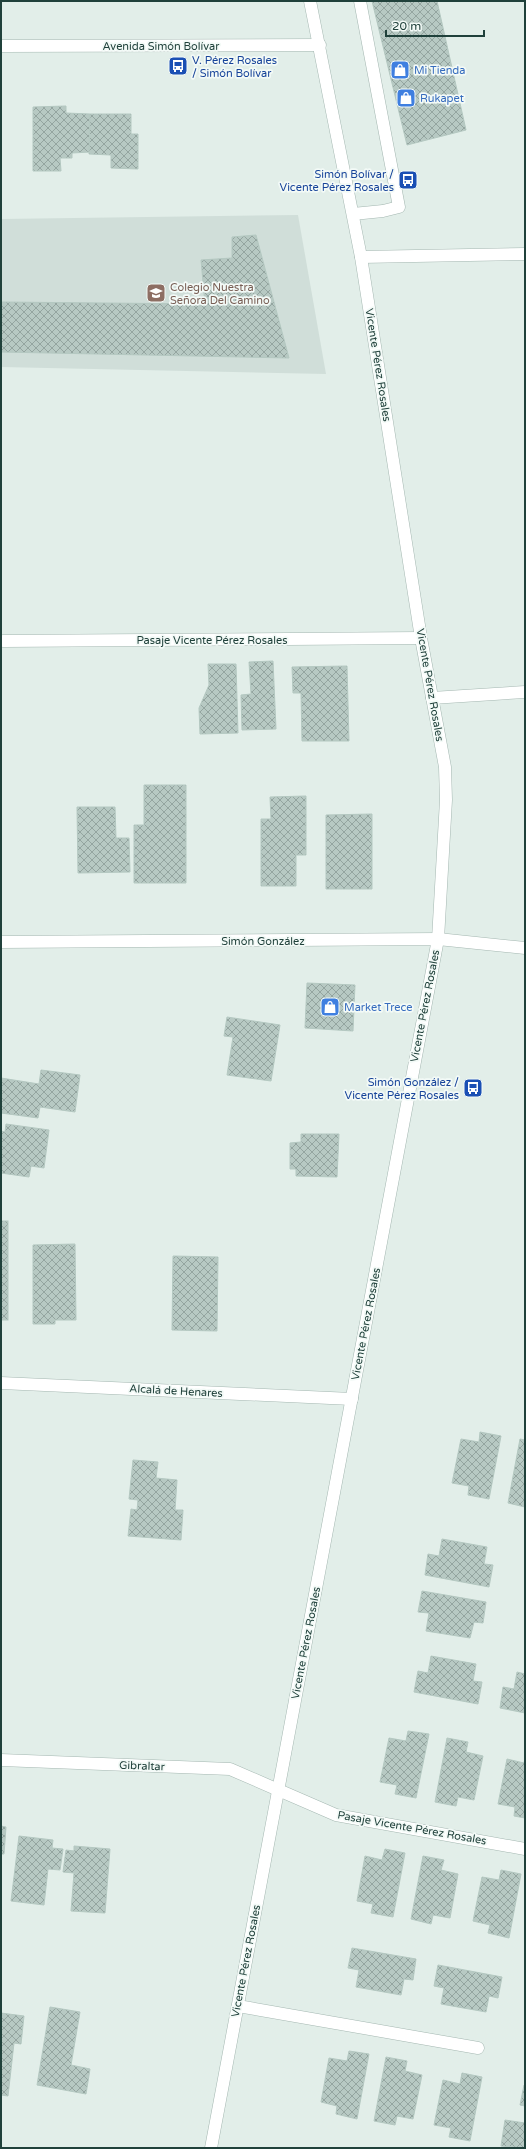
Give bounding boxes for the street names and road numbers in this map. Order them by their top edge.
street label: Avenida Simón Bolívar [103,40,220,53]
street label: Vicente Pérez Rosales [363,307,393,423]
street label: Vicente Pérez Rosales [414,628,446,742]
street label: Pasaje Vicente Pérez Rosales [136,634,288,647]
street label: Simón González [221,935,305,948]
street label: Vicente Pérez Rosales [408,949,442,1063]
street label: Vicente Pérez Rosales [349,1267,383,1381]
street label: Alcalá de Henares [129,1382,223,1400]
street label: Vicente Pérez Rosales [289,1586,323,1700]
street label: Gibraltar [119,1759,166,1773]
street label: Pasaje Vicente Pérez Rosales [337,1808,487,1848]
street label: Vicente Pérez Rosales [229,1904,263,2018]

